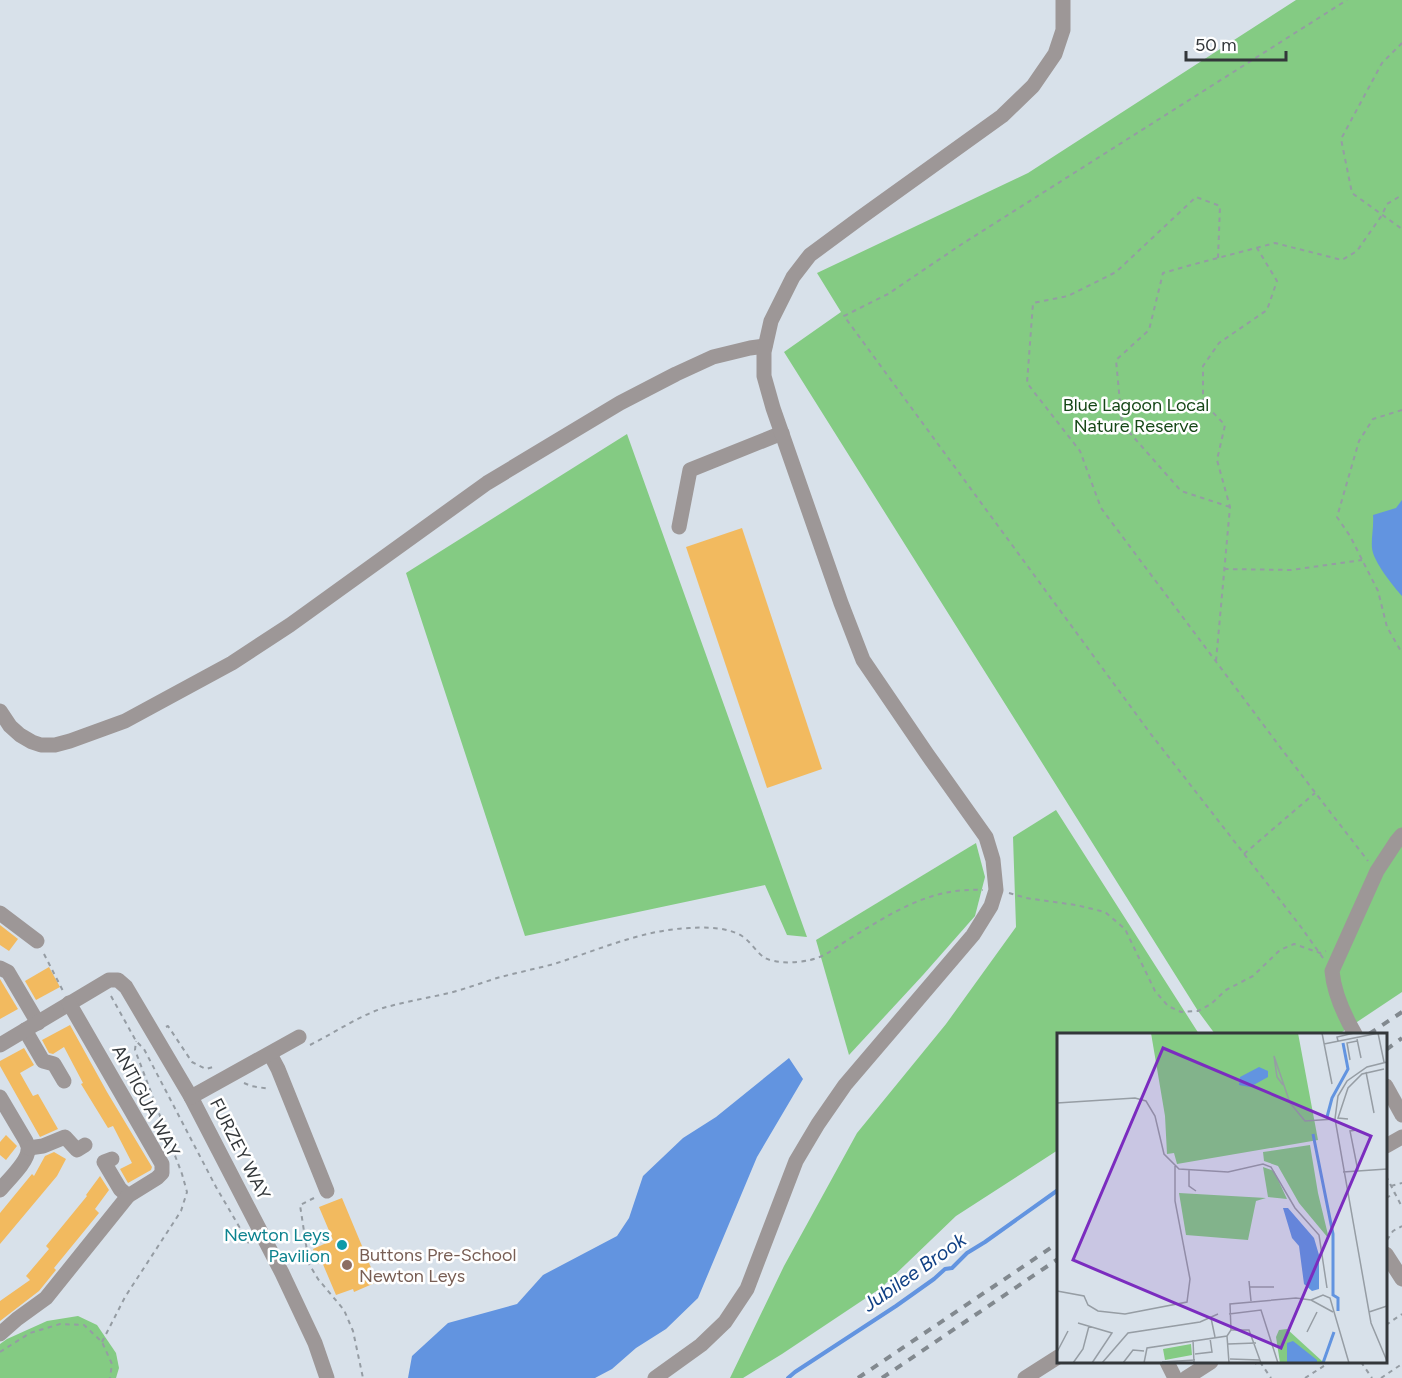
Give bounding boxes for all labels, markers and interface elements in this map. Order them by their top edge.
scale bar [1186,24,1286,62]
text: 50 m [1195,34,1237,56]
park label: Blue Lagoon Local Nature Reserve [1063,394,1209,437]
inset map [1057,1033,1387,1363]
street label: ANTIGUA WAY [107,1041,185,1161]
street label: FURZEY WAY [205,1095,275,1203]
place label: Newton Leys Pavilion [224,1224,330,1267]
water label: Jubilee Brook [857,1227,972,1317]
marker: Newton Leys Pavilion [335,1238,349,1252]
place label: Buttons Pre-School Newton Leys [359,1244,516,1287]
marker: Buttons Pre-School Newton Leys [340,1258,354,1272]

